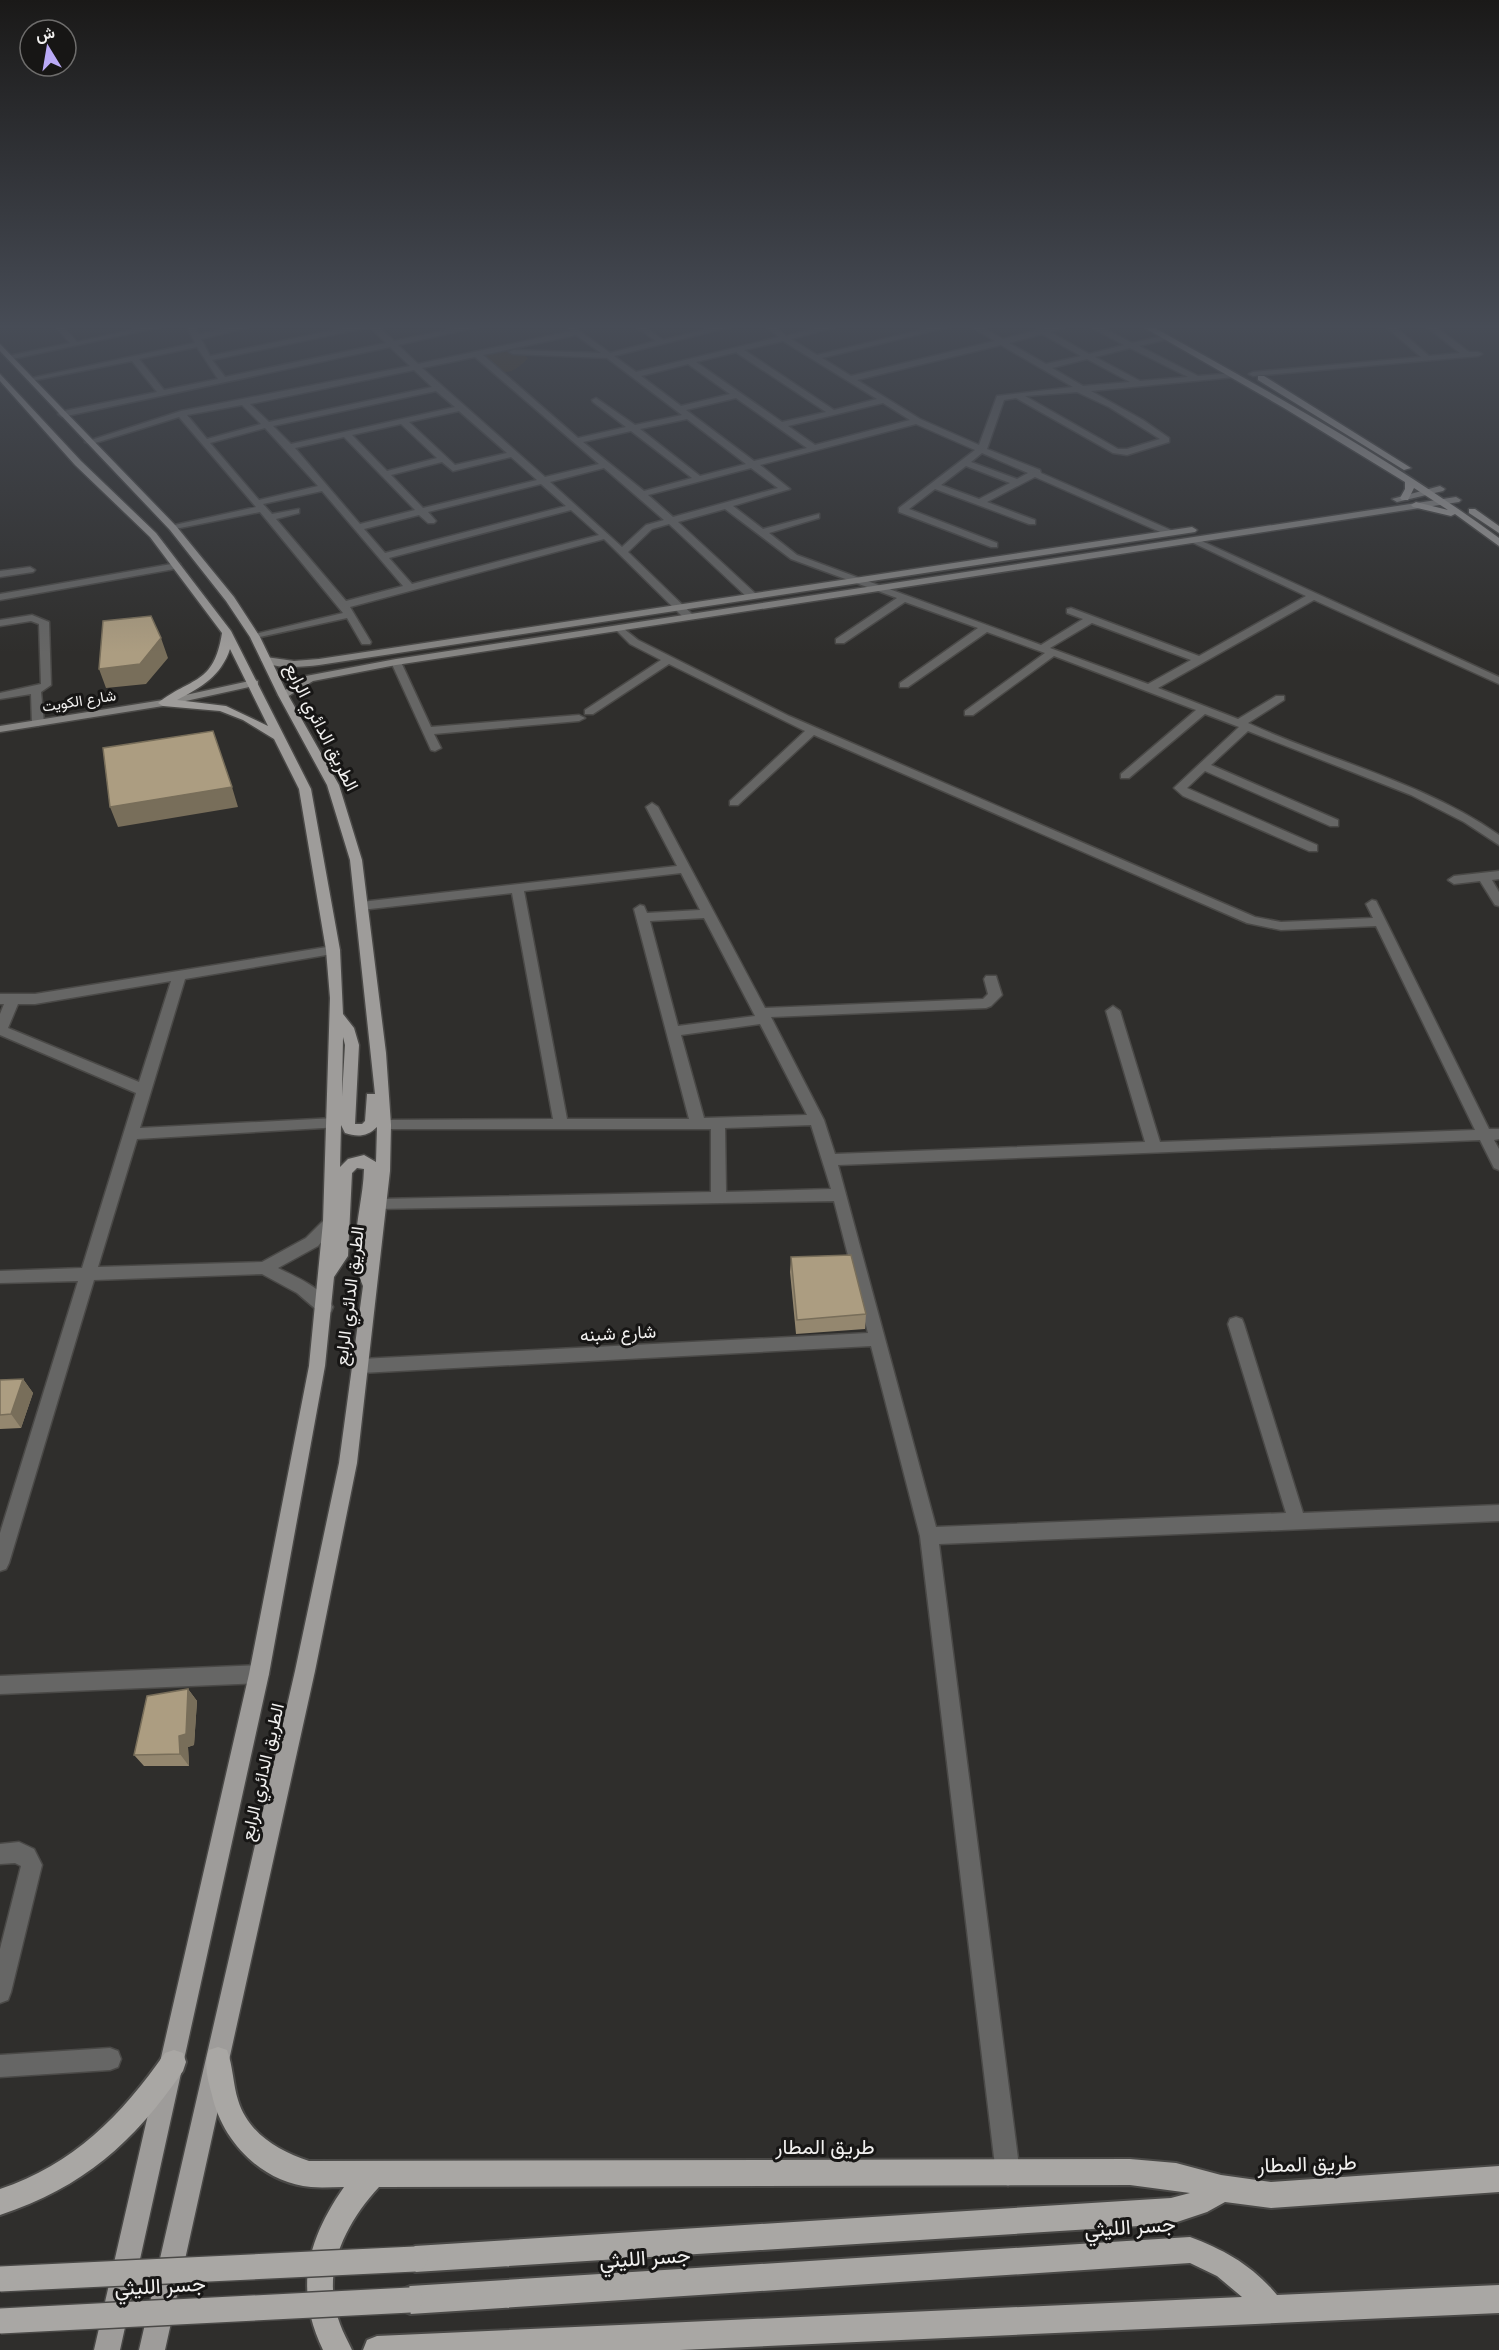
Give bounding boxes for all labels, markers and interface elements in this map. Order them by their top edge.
north arrow [18,18,78,78]
text: ش [34,23,56,45]
street label: الطريق الدائري الرابع [276,660,363,797]
street label: شارع الكويت [41,686,118,718]
street label: الطريق الدائري الرابع [330,1225,373,1368]
street label: شارع شبنه [579,1321,657,1347]
street label: الطريق الدائري الرابع [236,1701,293,1844]
street label: طريق المطار [774,2135,875,2160]
street label: طريق المطار [1256,2150,1357,2179]
street label: جسر الليثي [1084,2212,1177,2247]
street label: جسر الليثي [599,2243,692,2278]
street label: جسر الليثي [114,2272,207,2305]

